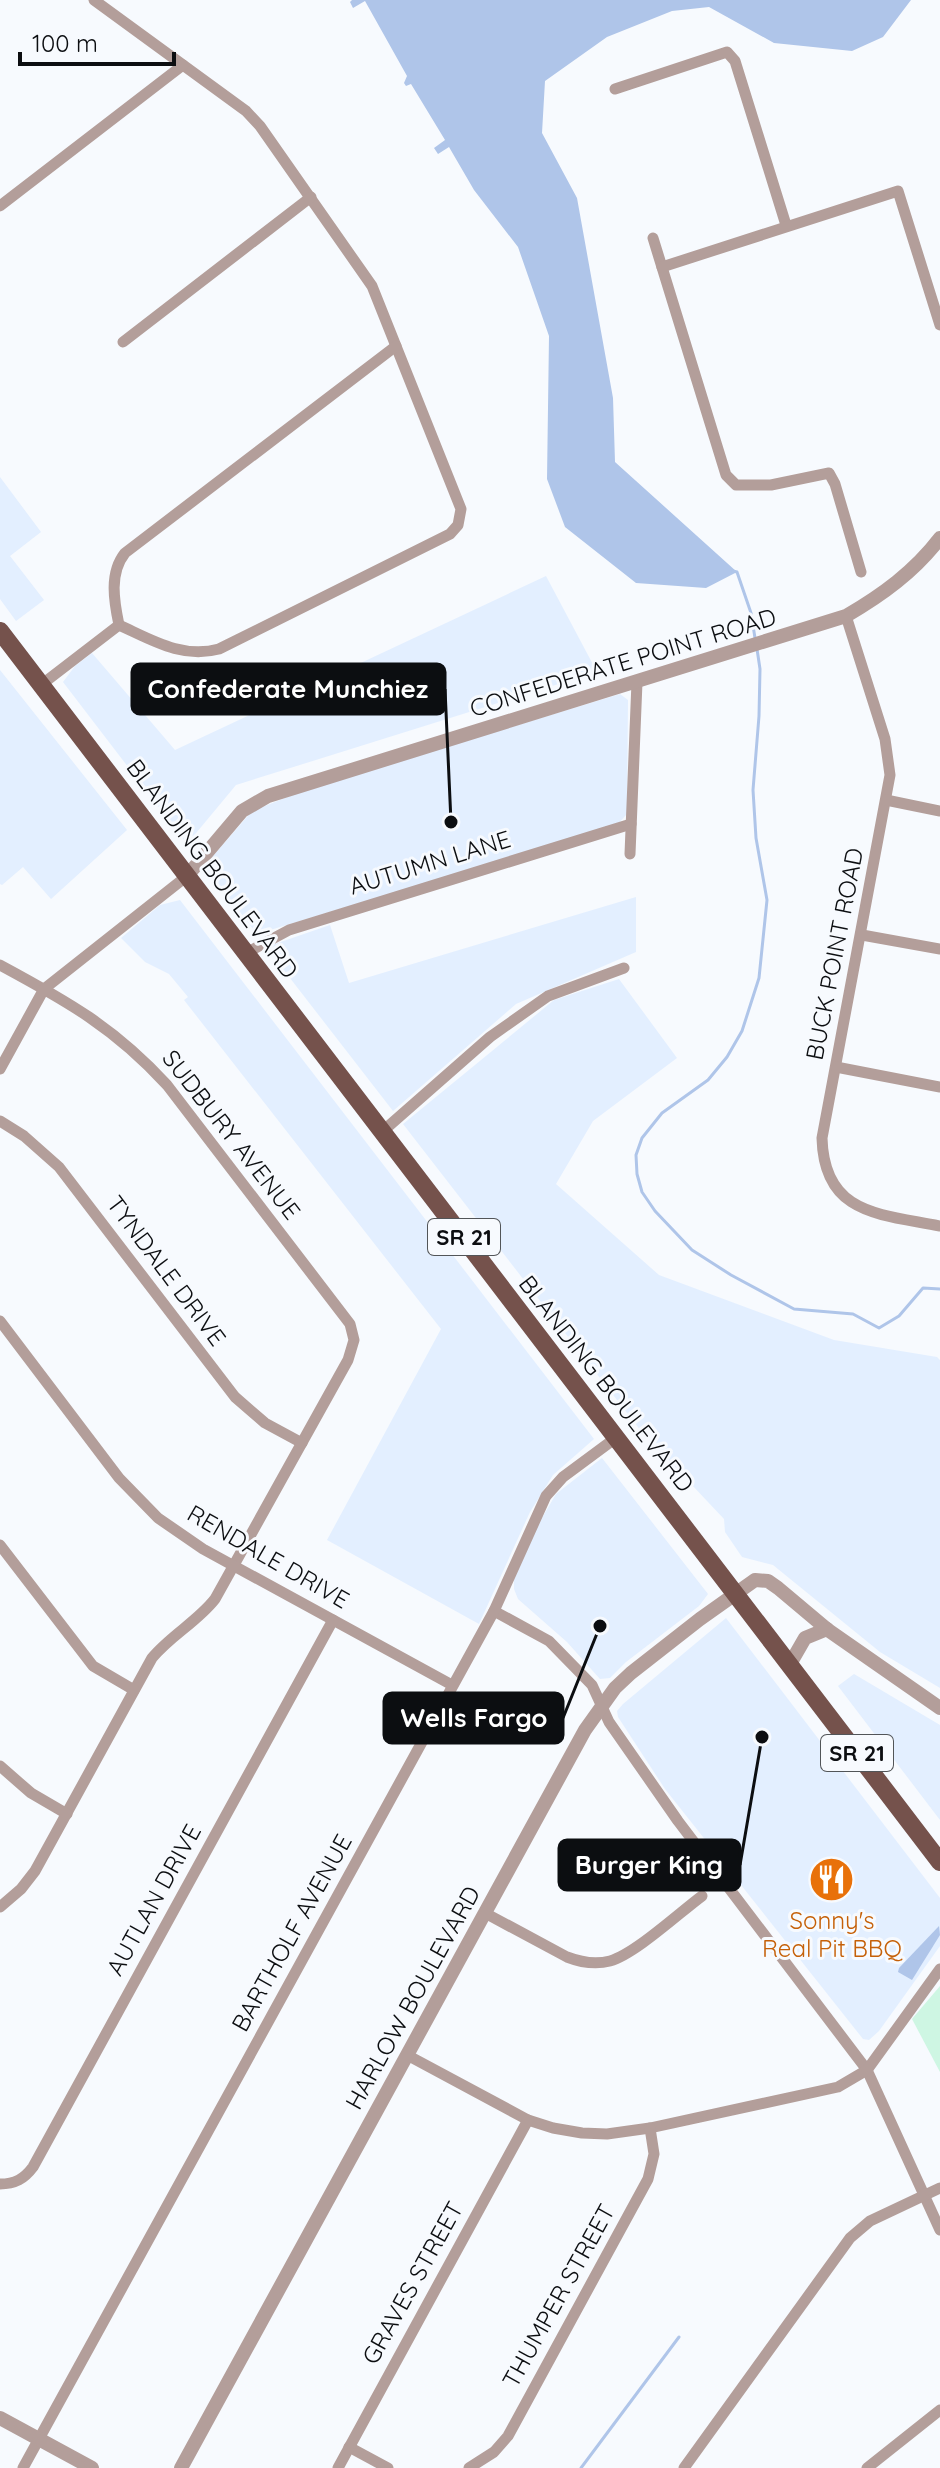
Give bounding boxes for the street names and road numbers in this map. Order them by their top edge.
street label: CONFEDERATE POINT ROAD [466,601,780,723]
street label: BLANDING BOULEVARD [121,753,305,984]
street label: AUTUMN LANE [345,823,514,901]
street label: BUCK POINT ROAD [799,845,869,1062]
street label: SUDBURY AVENUE [156,1043,307,1225]
street label: TYNDALE DRIVE [101,1189,233,1351]
road number: SR 21 [428,1219,500,1255]
street label: BLANDING BOULEVARD [513,1269,701,1498]
street label: RENDALE DRIVE [182,1498,355,1615]
road number: SR 21 [821,1735,893,1771]
street label: AUTLAN DRIVE [99,1819,207,1980]
street label: BARTHOLF AVENUE [224,1829,358,2036]
street label: HARLOW BOULEVARD [338,1880,486,2115]
street label: GRAVES STREET [355,2196,469,2369]
street label: THUMPER STREET [495,2199,621,2392]

